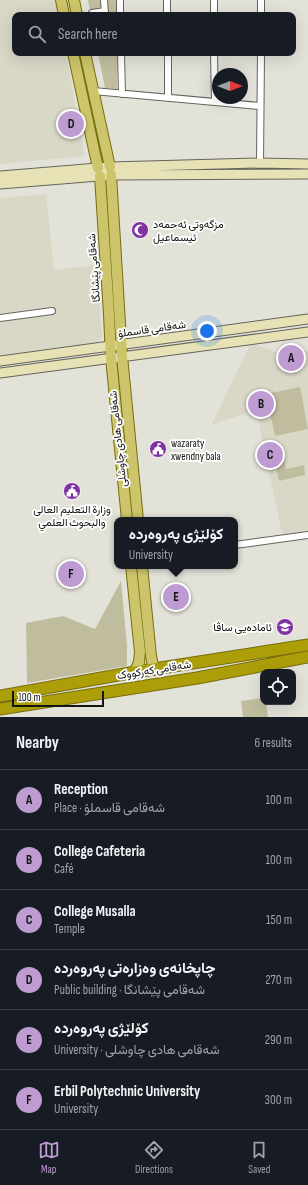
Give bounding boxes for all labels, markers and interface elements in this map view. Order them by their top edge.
search box [12,12,296,56]
icon: search [26,23,48,45]
text: Search here [58,25,118,44]
north arrow [212,68,248,104]
pin: D [58,109,84,139]
place label: مزگەوتی ئەحمەد ئیسماعیل [153,218,224,244]
mosque icon: مزگەوتی ئەحمەد ئیسماعیل [130,220,150,240]
street label: شەقامی پێشانگا [85,233,104,303]
street label: شەقامی قاسملۆ [117,318,187,340]
your location [197,321,217,341]
pin: A [278,343,304,373]
pin: B [248,389,274,419]
street label: شەقامی هادی چاوشلی [106,390,131,488]
place label: wazaraty xwendny bala [171,437,221,463]
public building icon: wazaraty xwendny bala [148,439,168,459]
pin: C [257,440,283,470]
public building icon: وزارة التعليم العالى والبحوث العلمي [62,481,82,501]
place label: وزارة التعليم العالى والبحوث العلمي [33,503,111,532]
popup [114,517,238,569]
text: کۆلێژی پەروەردە [129,525,223,544]
text: University [129,547,173,563]
pin: F [58,559,84,589]
pin: E [163,582,189,612]
school or university icon: ئامادەیی ساڤا [275,617,295,637]
place label: ئامادەیی ساڤا [213,621,272,634]
street label: شەقامی کەرکووک [116,658,192,682]
map controls [260,669,296,705]
button: locate [260,669,296,705]
scale bar [12,689,104,708]
text: 100 m [18,691,40,704]
text: Nearby [16,733,59,753]
text: 6 results [254,735,292,751]
text: Reception [54,780,108,799]
text: A [26,792,32,808]
text: 100 m [265,792,292,808]
text: Place · شەقامی قاسملۆ [54,800,165,816]
text: College Cafeteria [54,842,145,861]
text: B [26,852,32,868]
text: 100 m [265,852,292,868]
text: Café [54,861,74,877]
text: College Musalla [54,902,136,921]
text: C [26,912,32,928]
text: 150 m [266,912,292,928]
text: Temple [54,921,85,937]
text: چاپخانەی وەزارەتی پەروەردە [54,959,215,978]
text: D [26,972,32,988]
text: 270 m [265,972,292,988]
text: Public building · شەقامی پێشانگا [54,982,205,998]
text: کۆلێژی پەروەردە [54,1019,148,1038]
text: E [26,1032,32,1048]
text: 290 m [265,1032,292,1048]
text: University · شەقامی هادی چاوشلی [54,1042,220,1058]
text: Erbil Polytechnic University [54,1082,200,1101]
text: F [26,1092,32,1108]
text: 300 m [265,1092,292,1108]
text: University [54,1101,98,1117]
tab: Map [38,1139,60,1176]
tab: Directions [135,1139,173,1176]
tab: Saved [248,1139,270,1176]

